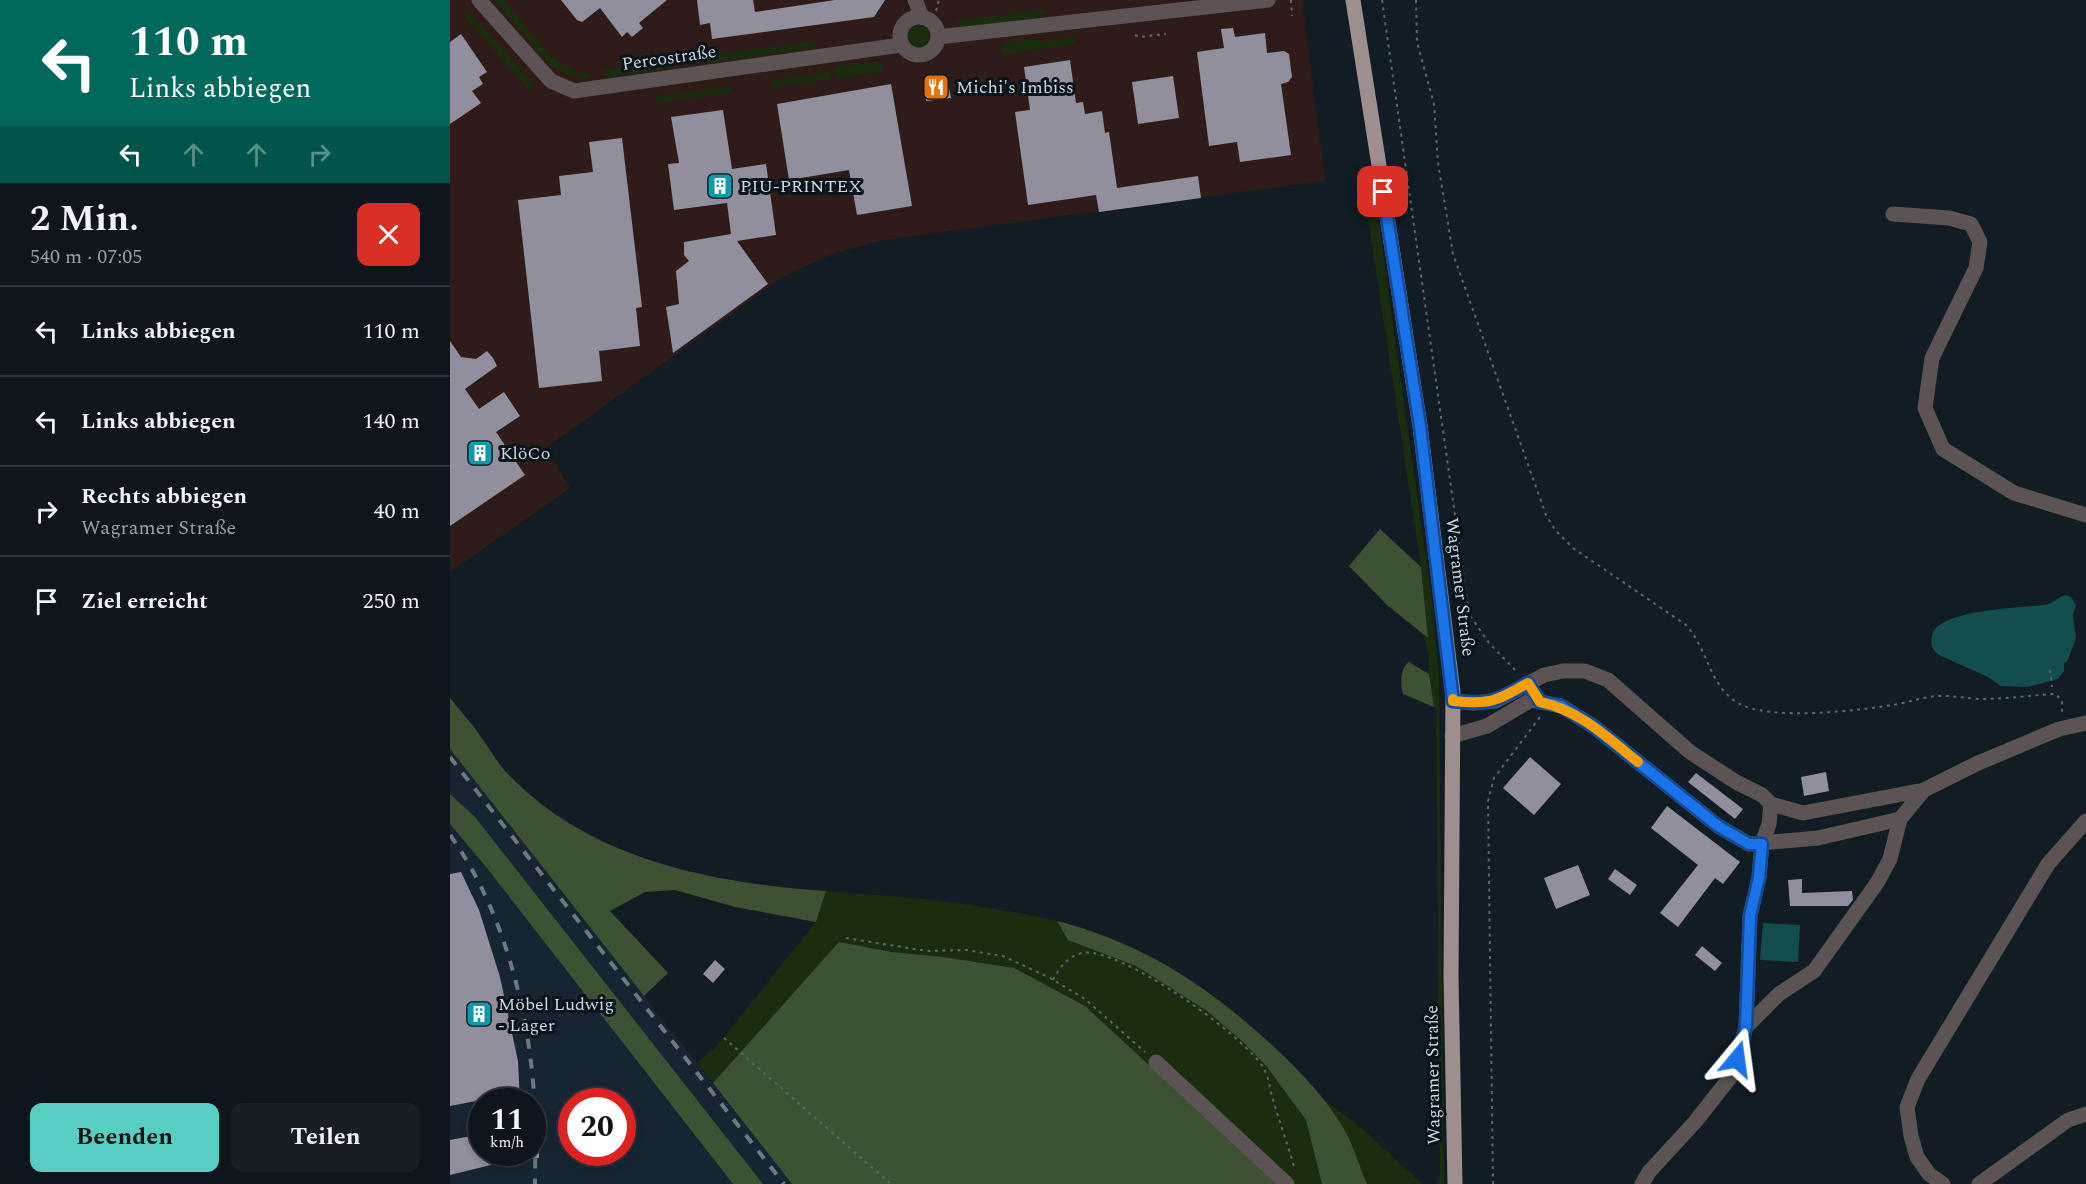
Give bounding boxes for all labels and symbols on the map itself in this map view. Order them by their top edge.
street label: Percostraße [620,38,718,78]
restaurant icon: Michi's Imbiss [921,72,951,102]
place label: Michi's Imbiss [956,74,1074,101]
pin [1357,166,1408,217]
building icon: PIU-PRINTEX [705,171,735,201]
place label: PIU-PRINTEX [740,173,862,200]
building icon: KlöCo [465,438,495,468]
place label: KlöCo [500,440,550,467]
street label: Wagramer Straße [1438,516,1482,658]
place label: Möbel Ludwig - Lager [498,991,614,1039]
building icon: Möbel Ludwig - Lager [464,999,494,1029]
street label: Wagramer Straße [1418,1005,1448,1145]
position arrow [1705,1027,1769,1091]
speed limit sign: 20 [558,1088,636,1166]

